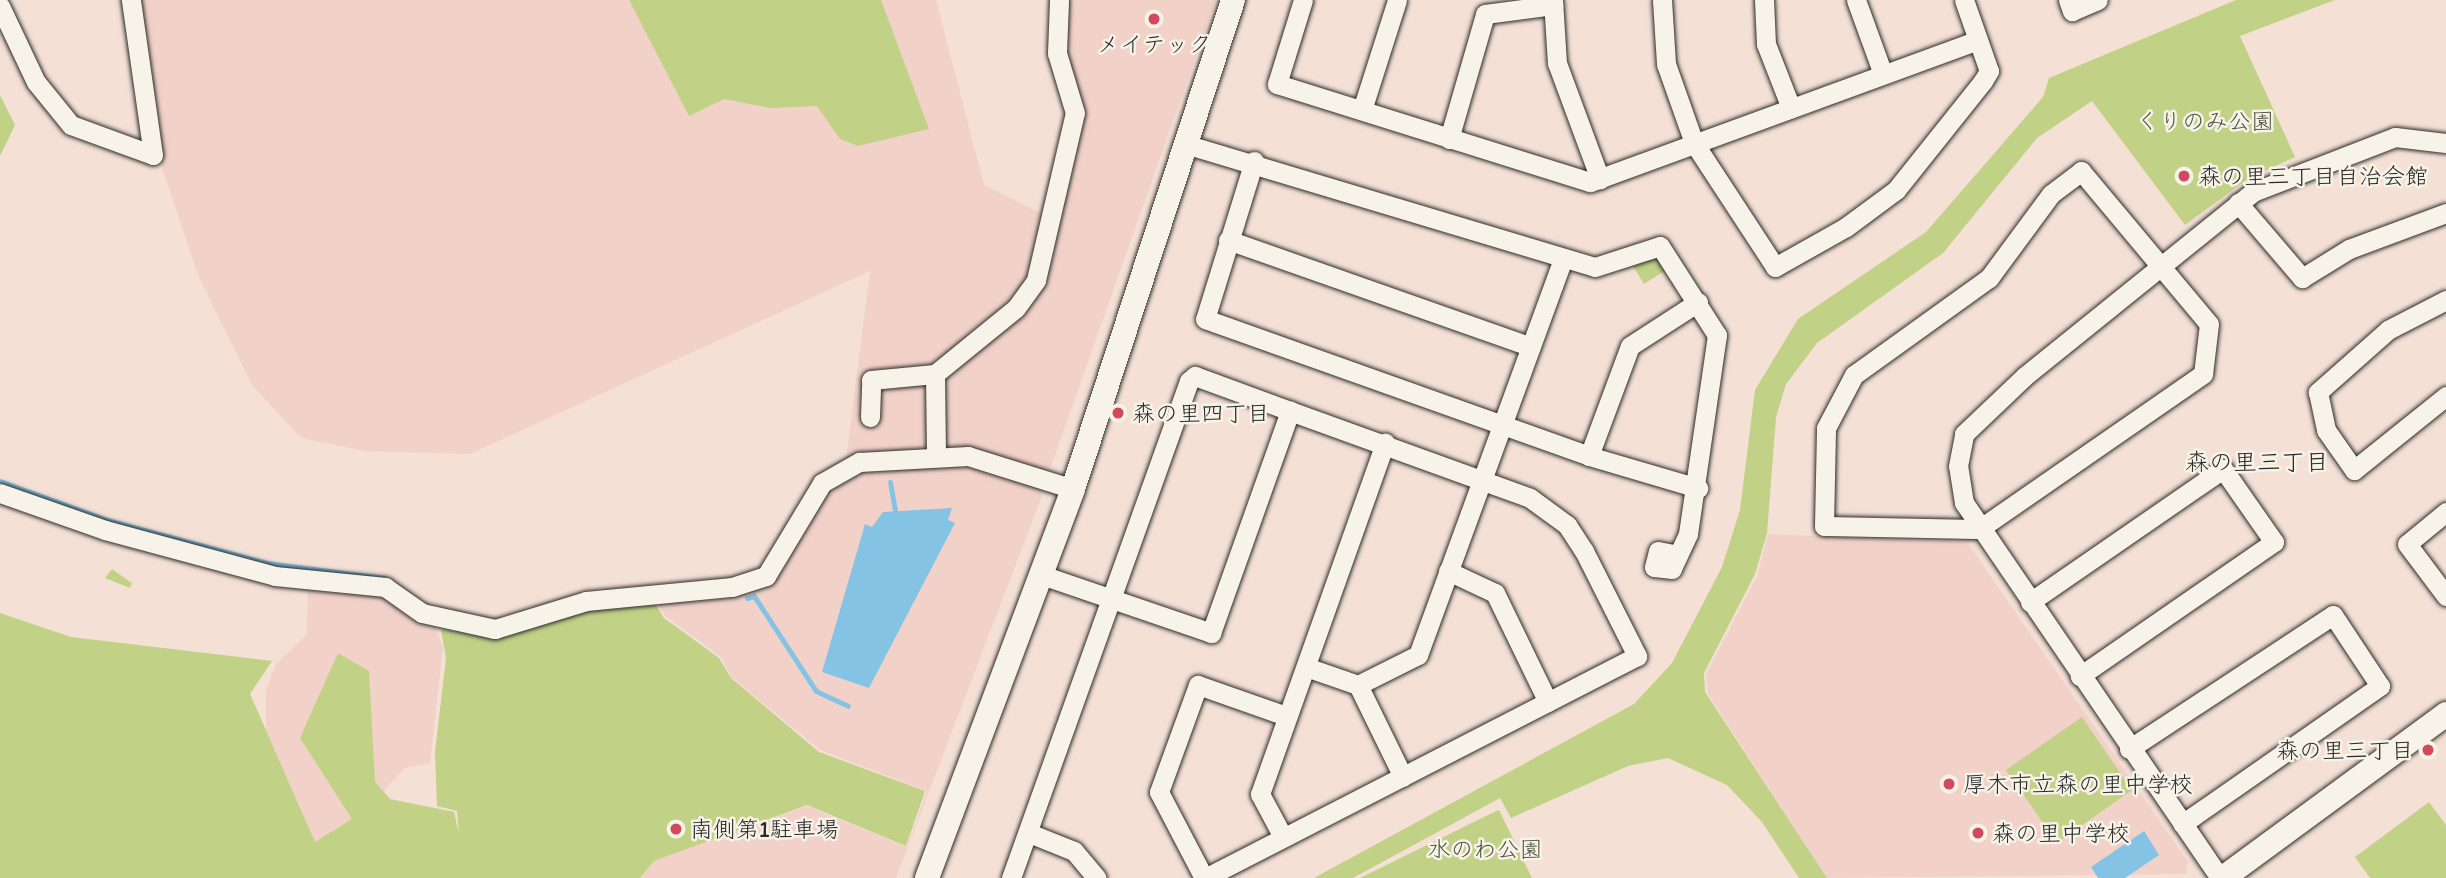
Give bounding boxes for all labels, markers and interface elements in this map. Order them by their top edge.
marker: メイテック [1146,11,1162,27]
place label: メイテック [1097,30,1211,58]
park label: くりのみ公園 [2136,107,2274,135]
place label: 森の里三丁目自治会館 [2198,162,2428,190]
marker: 森の里三丁目自治会館 [2176,168,2192,184]
place label: 森の里四丁目 [1132,399,1270,427]
marker: 森の里四丁目 [1110,405,1126,421]
district label: 森の里三丁目 [2185,448,2329,476]
place label: 森の里三丁目 [2276,736,2414,764]
marker: 森の里三丁目 [2420,742,2436,758]
place label: 厚木市立森の里中学校 [1963,770,2193,798]
marker: 厚木市立森の里中学校 [1941,776,1957,792]
place label: 南側第1駐車場 [690,815,839,843]
place label: 森の里中学校 [1992,819,2130,847]
marker: 南側第1駐車場 [668,821,684,837]
marker: 森の里中学校 [1970,825,1986,841]
park label: 水のわ公園 [1428,835,1542,863]

